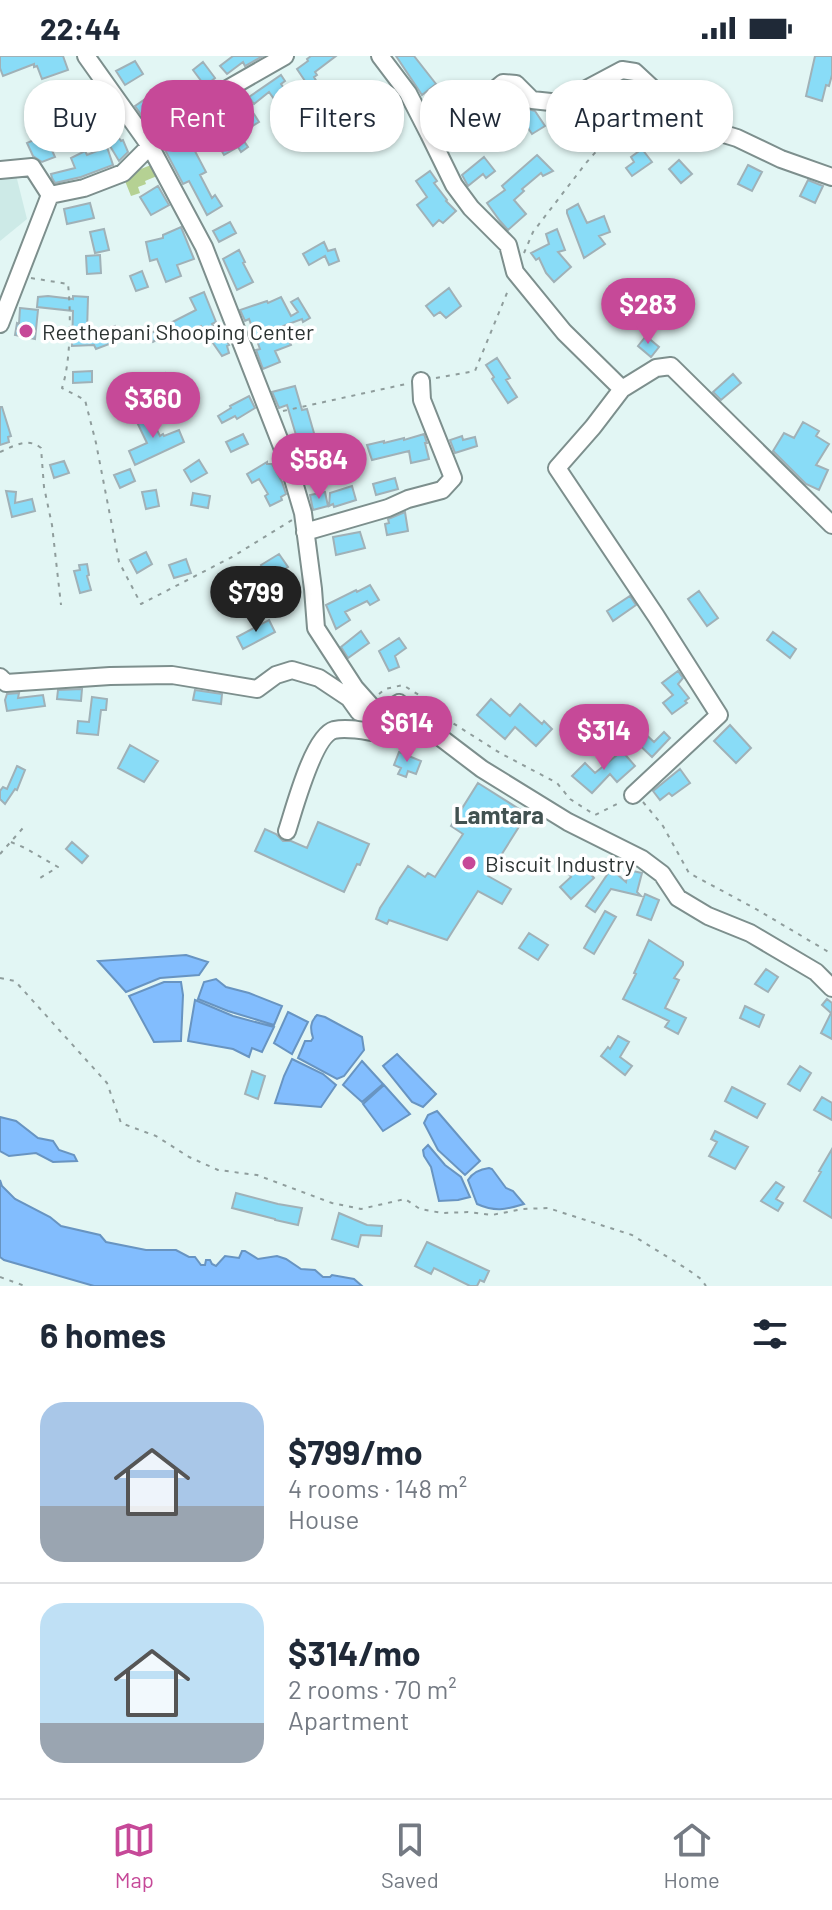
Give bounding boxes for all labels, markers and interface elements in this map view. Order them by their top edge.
text: 22:44 [40,10,121,46]
chip: Buy [24,80,125,152]
chip: Rent [141,80,254,152]
chip: Filters [270,80,404,152]
chip: New [420,80,530,152]
chip: Apartment [546,80,733,152]
pin: $283 [601,278,695,346]
text: $283 [619,288,677,319]
place label: Reethepani Shooping Center [42,318,314,344]
marker: Reethepani Shooping Center [17,322,35,340]
pin: $360 [106,372,200,440]
text: $360 [124,382,182,413]
pin: $584 [272,433,366,501]
text: $584 [290,443,348,474]
pin: $799 [209,566,303,634]
text: $799 [228,576,284,607]
pin: $614 [360,696,454,764]
pin: $314 [557,704,651,772]
text: $614 [380,706,434,737]
text: $314 [577,714,631,745]
district label: Lamtara [454,800,544,829]
place label: Biscuit Industry [485,850,635,876]
marker: Biscuit Industry [460,854,478,872]
icon: filters [748,1312,792,1356]
text: 6 homes [40,1314,166,1355]
text: $799/mo [288,1431,423,1472]
icon: home [104,1434,200,1530]
text: 4 rooms · 148 m² [288,1472,467,1503]
text: House [288,1503,359,1534]
text: $314/mo [288,1632,421,1673]
icon: home [104,1635,200,1731]
text: 2 rooms · 70 m² [288,1673,457,1704]
text: Apartment [288,1704,409,1735]
tab: Map [112,1818,156,1892]
tab: Saved [381,1818,439,1892]
tab: Home [663,1818,720,1892]

